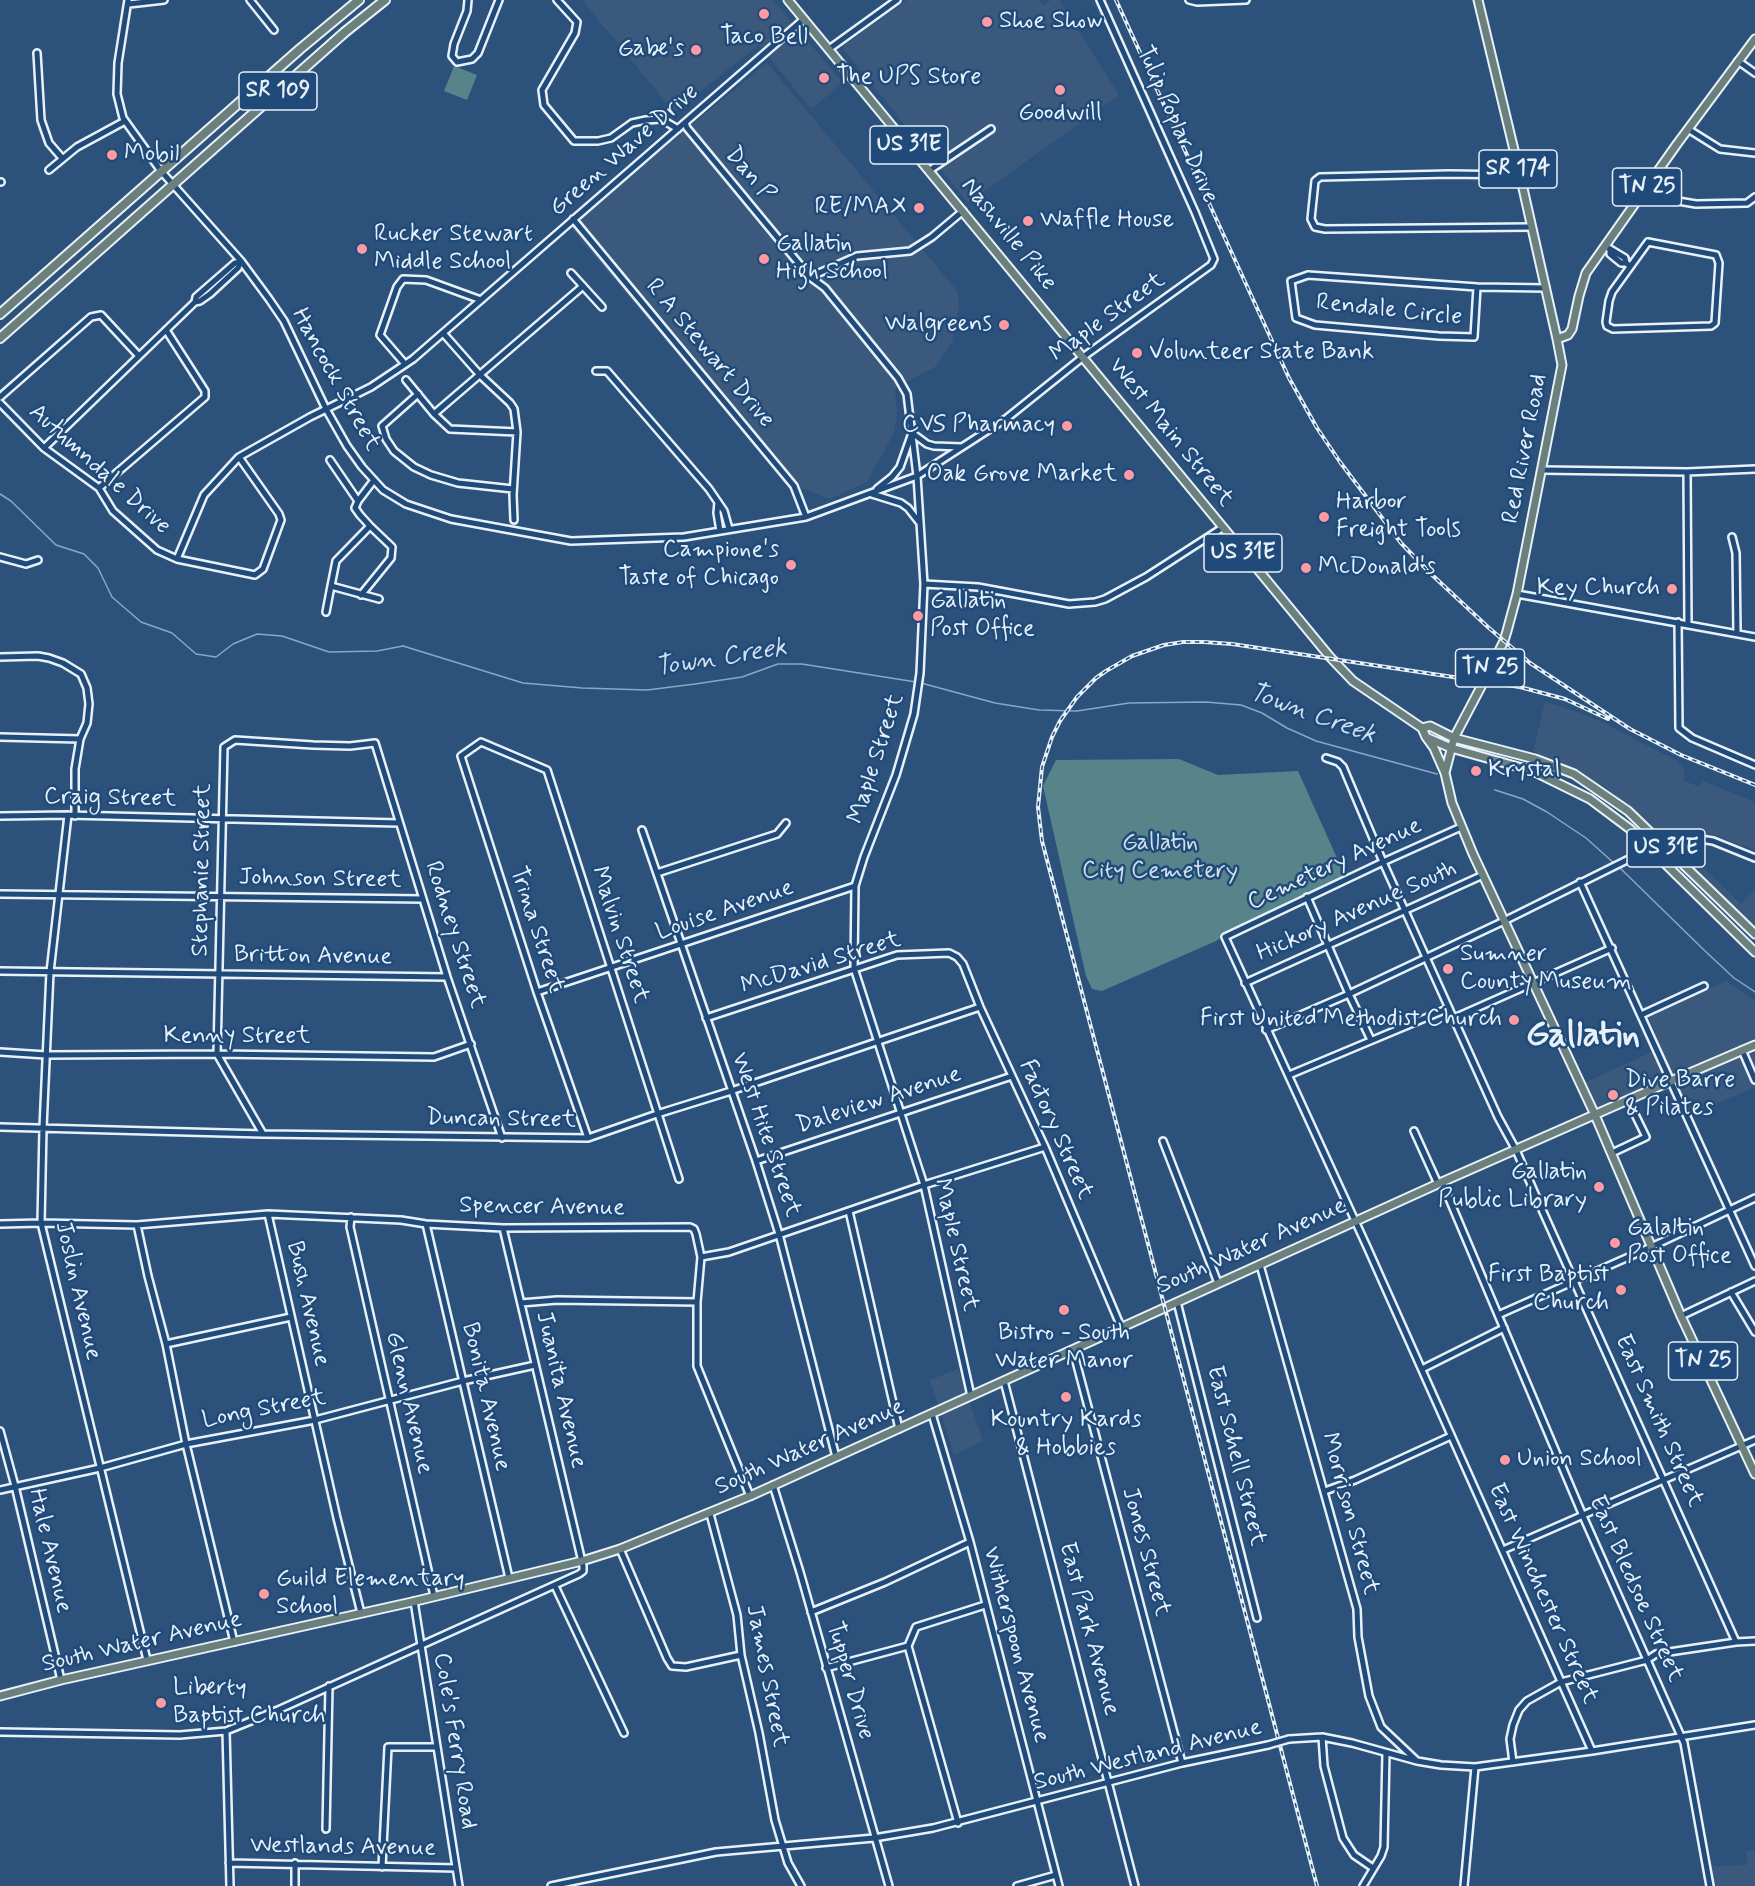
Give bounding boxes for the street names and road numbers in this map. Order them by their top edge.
street label: Tulip Poplar Drive [1128,42,1224,208]
road number: SR 109 [239,72,317,110]
street label: Green Wave Drive [545,78,705,224]
road number: US 31E [870,126,948,164]
street label: Dan P [718,142,780,208]
road number: SR 174 [1479,150,1557,188]
road number: TN 25 [1612,168,1682,206]
street label: Nashville Pike [954,173,1062,297]
street label: Maple Street [1045,267,1171,369]
street label: R A Stewart Drive [638,274,780,434]
street label: Rendale Circle [1315,289,1463,333]
street label: Hancock Street [284,304,386,456]
street label: West Main Street [1101,353,1239,513]
street label: Red River Road [1497,372,1555,526]
street label: Autumndale Drive [22,399,176,541]
road number: US 31E [1204,534,1282,572]
road number: TN 25 [1456,649,1524,687]
street label: Maple Street [842,690,912,828]
street label: Craig Street [44,783,176,815]
street label: Stephanie Street [187,783,219,957]
street label: Cemetery Avenue [1243,812,1427,918]
road number: US 31E [1627,829,1705,867]
street label: Hickory Avenue South [1253,855,1461,969]
street label: Rodney Street [417,858,491,1012]
street label: Trina Street [502,863,570,997]
street label: Malvin Street [583,863,655,1007]
street label: Johnson Street [238,864,402,896]
street label: Louise Avenue [652,874,798,948]
street label: McDavid Street [737,926,905,1002]
street label: Britton Avenue [234,941,392,973]
street label: Kenny Street [164,1023,310,1051]
street label: West Hite Street [723,1049,807,1221]
street label: Factory Street [1011,1056,1099,1204]
street label: Daleview Avenue [793,1061,965,1141]
street label: Duncan Street [426,1104,576,1136]
street label: Maple Street [926,1176,984,1314]
street label: Spencer Avenue [459,1192,625,1224]
street label: South Water Avenue [1153,1192,1351,1302]
street label: Joslin Avenue [47,1219,107,1363]
street label: Bush Avenue [279,1239,335,1369]
street label: Juanita Avenue [528,1309,592,1471]
street label: Bonita Avenue [454,1320,516,1474]
street label: Glenn Avenue [378,1329,438,1477]
street label: East Smith Street [1607,1330,1709,1512]
road number: TN 25 [1668,1342,1738,1380]
street label: East Schell Street [1199,1363,1271,1549]
street label: Long Street [200,1384,328,1436]
street label: South Water Avenue [711,1393,909,1503]
street label: Morrison Street [1314,1430,1384,1598]
street label: East Winchester Street [1480,1479,1604,1709]
street label: Jones Street [1114,1485,1176,1619]
street label: Hale Avenue [21,1486,77,1616]
street label: East Bledsoe Street [1581,1491,1689,1687]
street label: East Park Avenue [1051,1539,1125,1719]
street label: Witherspoon Avenue [975,1544,1055,1746]
street label: James Street [738,1602,794,1750]
street label: South Water Avenue [39,1606,245,1680]
street label: Tupper Drive [818,1619,880,1743]
street label: Cole's Ferry Road [426,1651,482,1831]
street label: South Westland Avenue [1031,1714,1265,1798]
street label: Westlands Avenue [250,1832,436,1864]

